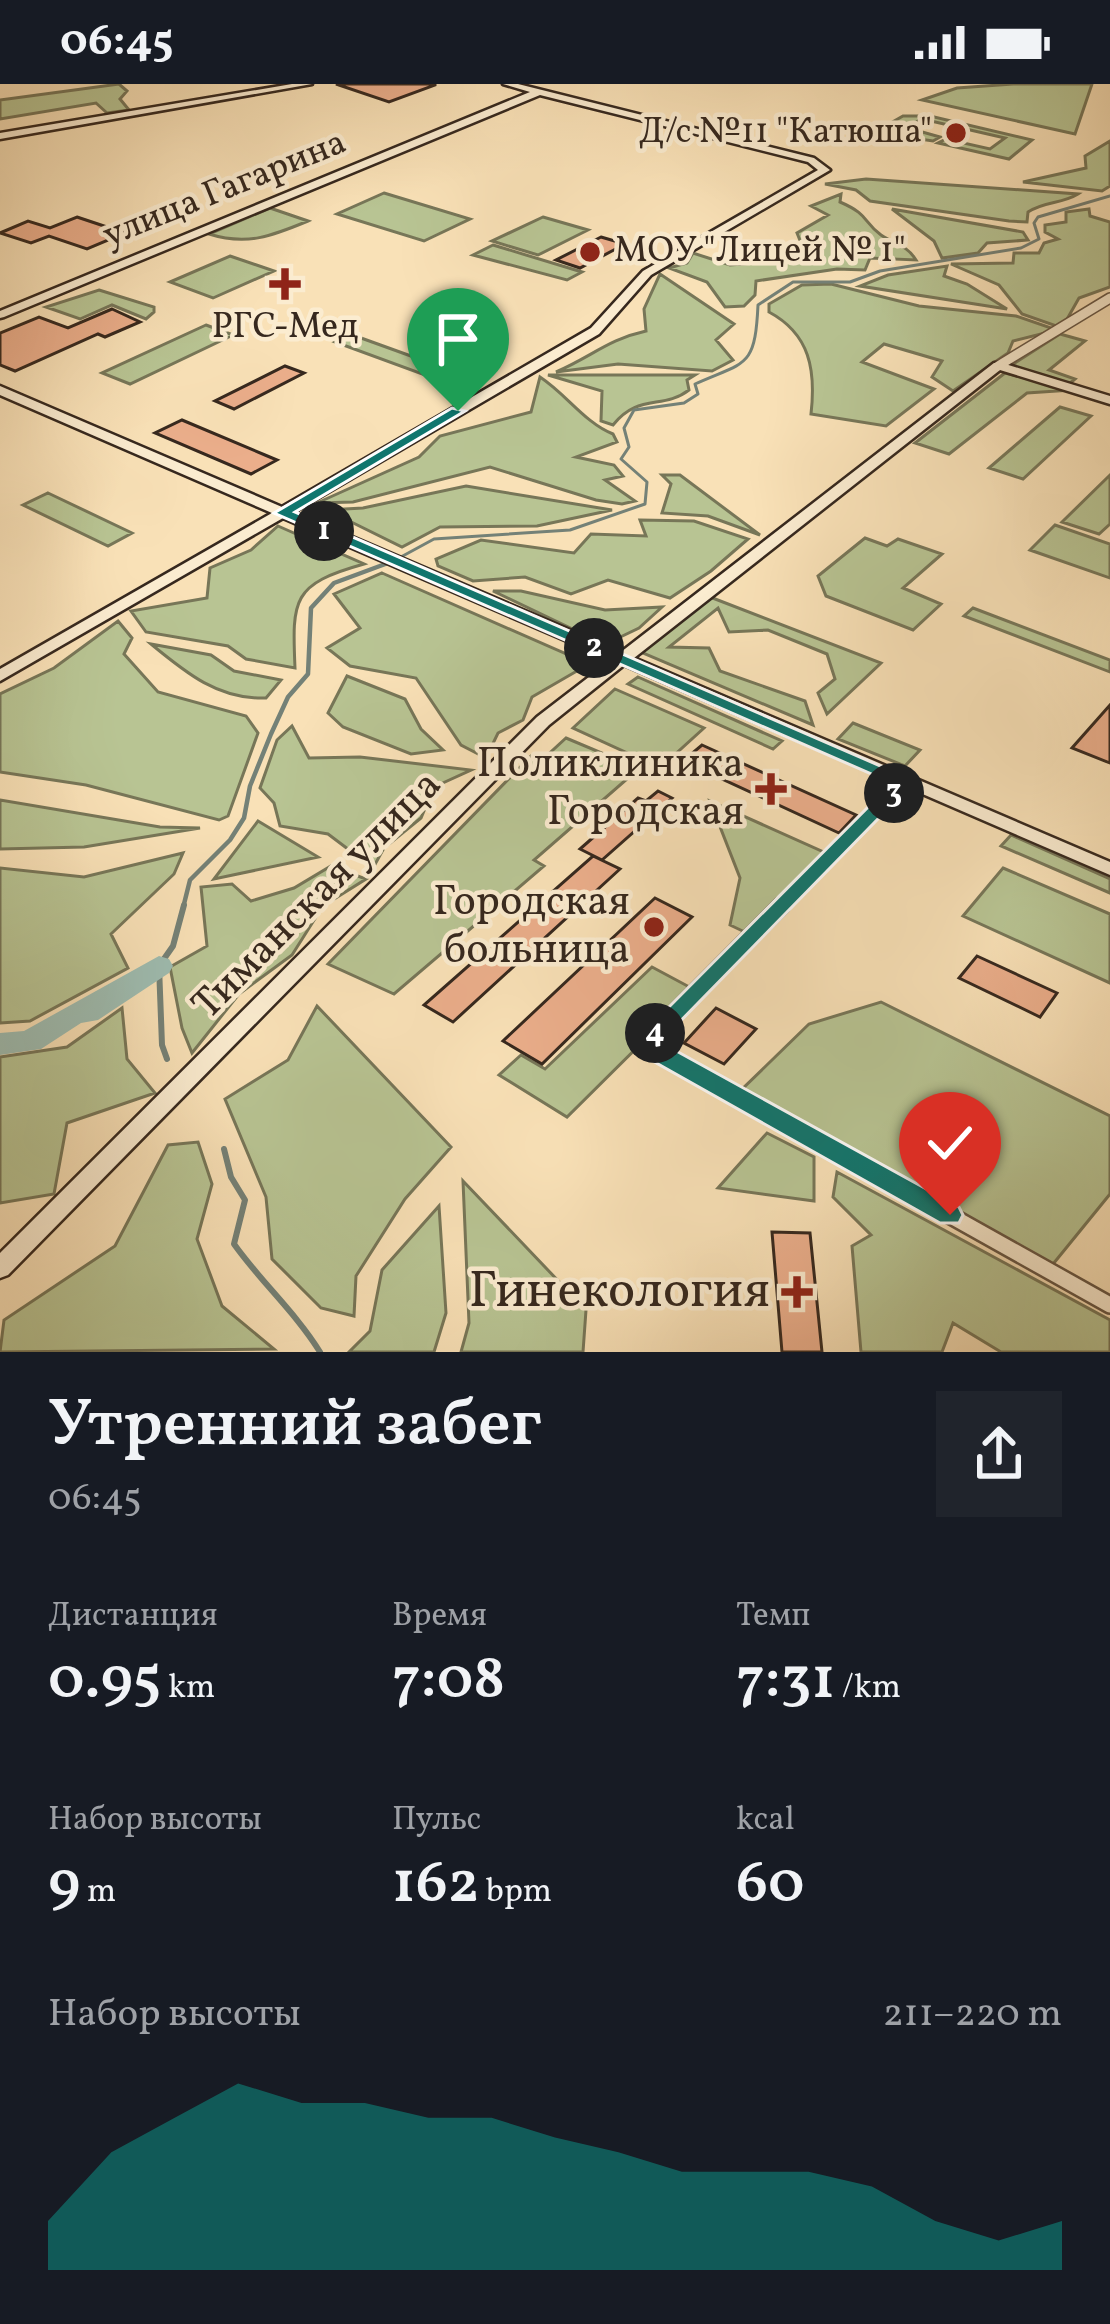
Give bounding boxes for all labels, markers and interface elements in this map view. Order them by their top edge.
text: 06:45 [60,11,174,74]
place label: Д/с №11 "Катюша" [639,108,932,158]
street label: улица Гагарина [96,118,354,262]
marker: Д/с №11 "Катюша" [943,120,969,146]
place label: МОУ "Лицей № 1" [614,227,906,277]
marker: МОУ "Лицей № 1" [577,239,603,265]
marker: РГС-Мед [269,268,301,300]
pin [407,288,509,411]
place label: РГС-Мед [212,303,358,353]
icon: arrive [425,306,491,372]
pin: 1 [294,501,354,561]
text: 1 [317,508,331,554]
pin: 2 [564,618,624,678]
text: 2 [585,625,603,671]
place label: Поликлиника Городская [477,736,744,843]
street label: Тиманская улица [180,758,456,1034]
pin: 3 [864,763,924,823]
text: 3 [886,770,902,816]
marker: Поликлиника Городская [755,773,787,805]
place label: Городская больница [433,874,630,981]
marker: Городская больница [641,914,667,940]
pin: 4 [625,1003,685,1063]
text: 4 [645,1010,665,1056]
pin [899,1092,1001,1215]
icon: check [917,1110,983,1176]
place label: Гинекология [469,1257,770,1328]
marker: Гинекология [781,1276,813,1308]
text: Утренний забег [48,1381,542,1473]
button: share [936,1391,1062,1517]
text: 06:45 [48,1472,142,1526]
text: Дистанция [48,1594,218,1640]
text: Время [392,1594,487,1640]
text: Темп [736,1594,810,1640]
text: 0.95 [48,1640,161,1723]
text: 7:08 [392,1640,505,1723]
text: 7:31 [736,1640,835,1723]
text: km [161,1666,215,1712]
text: /km [835,1666,901,1712]
text: Набор высоты [48,1798,262,1844]
text: Пульс [392,1798,481,1844]
text: kcal [736,1798,795,1844]
text: 9 [48,1844,80,1927]
text: 162 [392,1844,479,1927]
text: 60 [736,1844,805,1927]
text: m [80,1870,116,1916]
text: bpm [479,1870,552,1916]
text: Набор высоты [48,1988,301,2042]
text: 211–220 m [883,1988,1062,2042]

